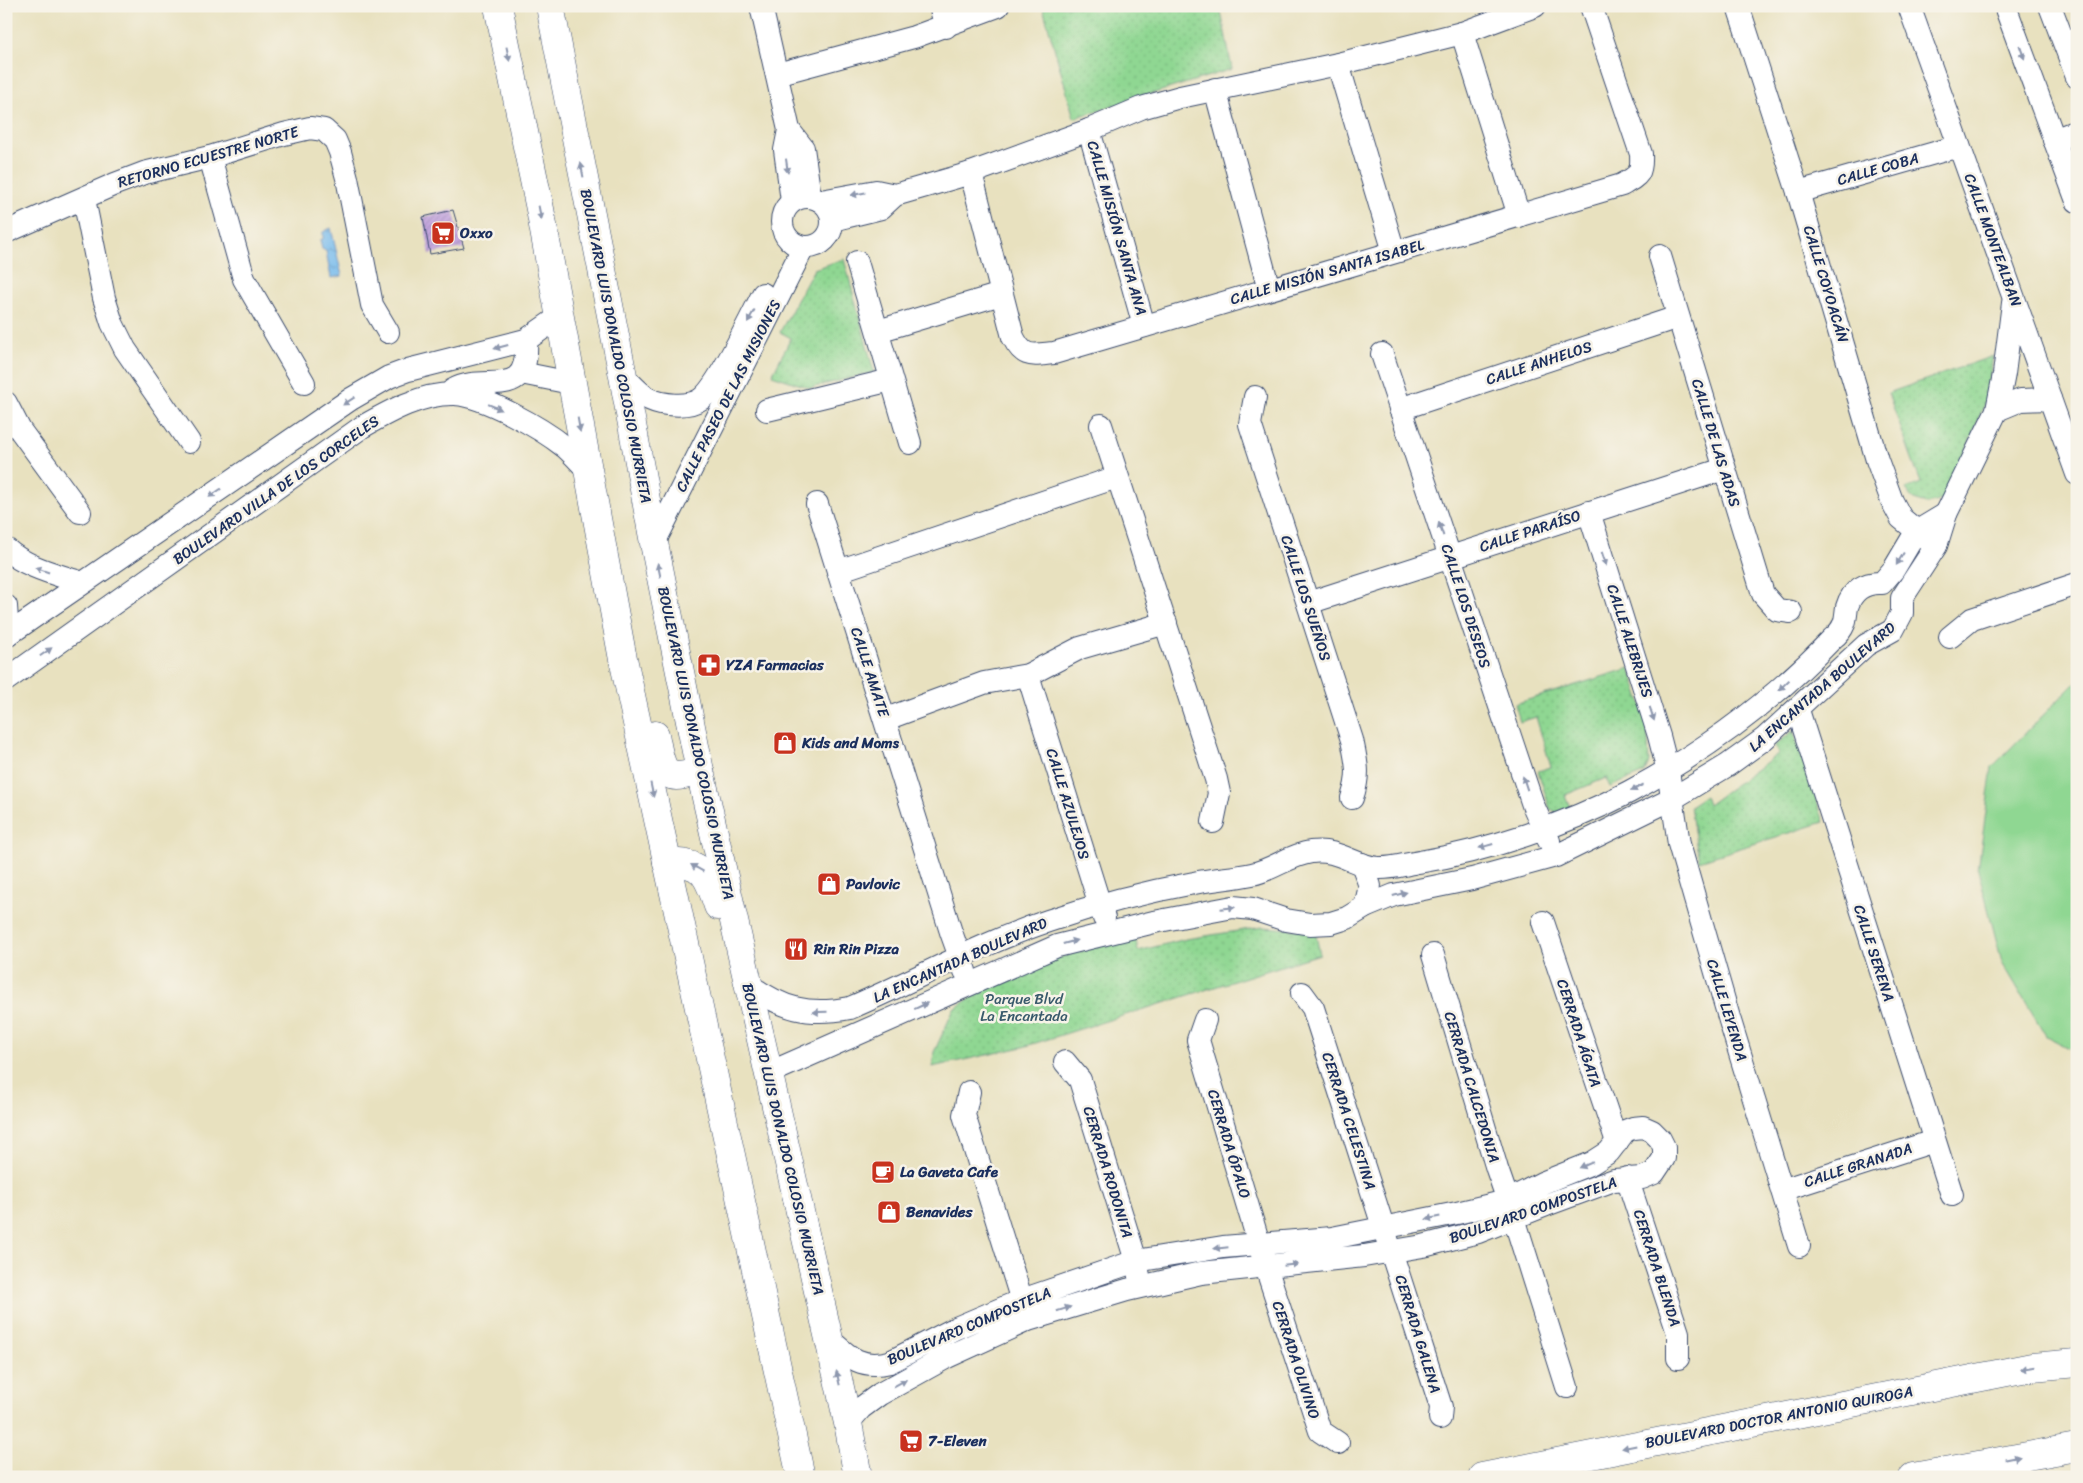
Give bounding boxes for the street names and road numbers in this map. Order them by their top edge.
street label: RETORNO ECUESTRE NORTE [114,118,303,195]
street label: CALLE MISIÓN SANTA ANA [1080,138,1154,318]
street label: CALLE COBA [1834,145,1922,193]
street label: CALLE MONTEALBAN [1957,170,2029,311]
street label: BOULEVARD LUIS DONALDO COLOSIO MURRIETA [573,187,659,505]
street label: CALLE COYOACÁN [1796,222,1856,346]
street label: CALLE MISIÓN SANTA ISABEL [1227,232,1427,312]
street label: CALLE PASEO DE LAS MISIONES [668,295,788,497]
street label: CALLE ANHELOS [1482,333,1596,392]
street label: CALLE DE LAS ADAS [1684,376,1748,511]
street label: BOULEVARD VILLA DE LOS CORCELES [167,408,385,572]
street label: CALLE PARAÍSO [1476,502,1584,560]
street label: CALLE LOS SUEÑOS [1273,532,1339,665]
street label: CALLE LOS DESEOS [1434,540,1499,672]
street label: CALLE ALEBRIJES [1599,581,1661,702]
street label: BOULEVARD LUIS DONALDO COLOSIO MURRIETA [650,584,742,902]
street label: LA ENCANTADA BOULEVARD [1742,615,1902,759]
street label: CALLE AMATE [843,624,897,722]
street label: CALLE AZULEJOS [1039,745,1097,863]
street label: CALLE SERENA [1846,901,1902,1005]
street label: LA ENCANTADA BOULEVARD [869,910,1051,1010]
street label: CALLE LEYENDA [1699,956,1755,1064]
street label: CERRADA ÁGATA [1549,975,1609,1091]
street label: BOULEVARD LUIS DONALDO COLOSIO MURRIETA [734,980,832,1298]
street label: CERRADA CALCEDONIA [1437,1008,1507,1166]
street label: CERRADA CELESTINA [1314,1049,1384,1193]
street label: CERRADA ÓPALO [1200,1086,1258,1202]
street label: CERRADA RODONITA [1076,1103,1140,1241]
street label: CALLE GRANADA [1800,1135,1916,1195]
street label: BOULEVARD COMPOSTELA [1446,1169,1620,1251]
street label: CERRADA BLENDA [1626,1206,1688,1330]
street label: CERRADA GALENA [1388,1272,1448,1396]
street label: BOULEVARD COMPOSTELA [883,1280,1055,1372]
street label: CERRADA OLIVINO [1265,1297,1327,1423]
street label: BOULEVARD DOCTOR ANTONIO QUIROGA [1643,1378,1915,1456]

